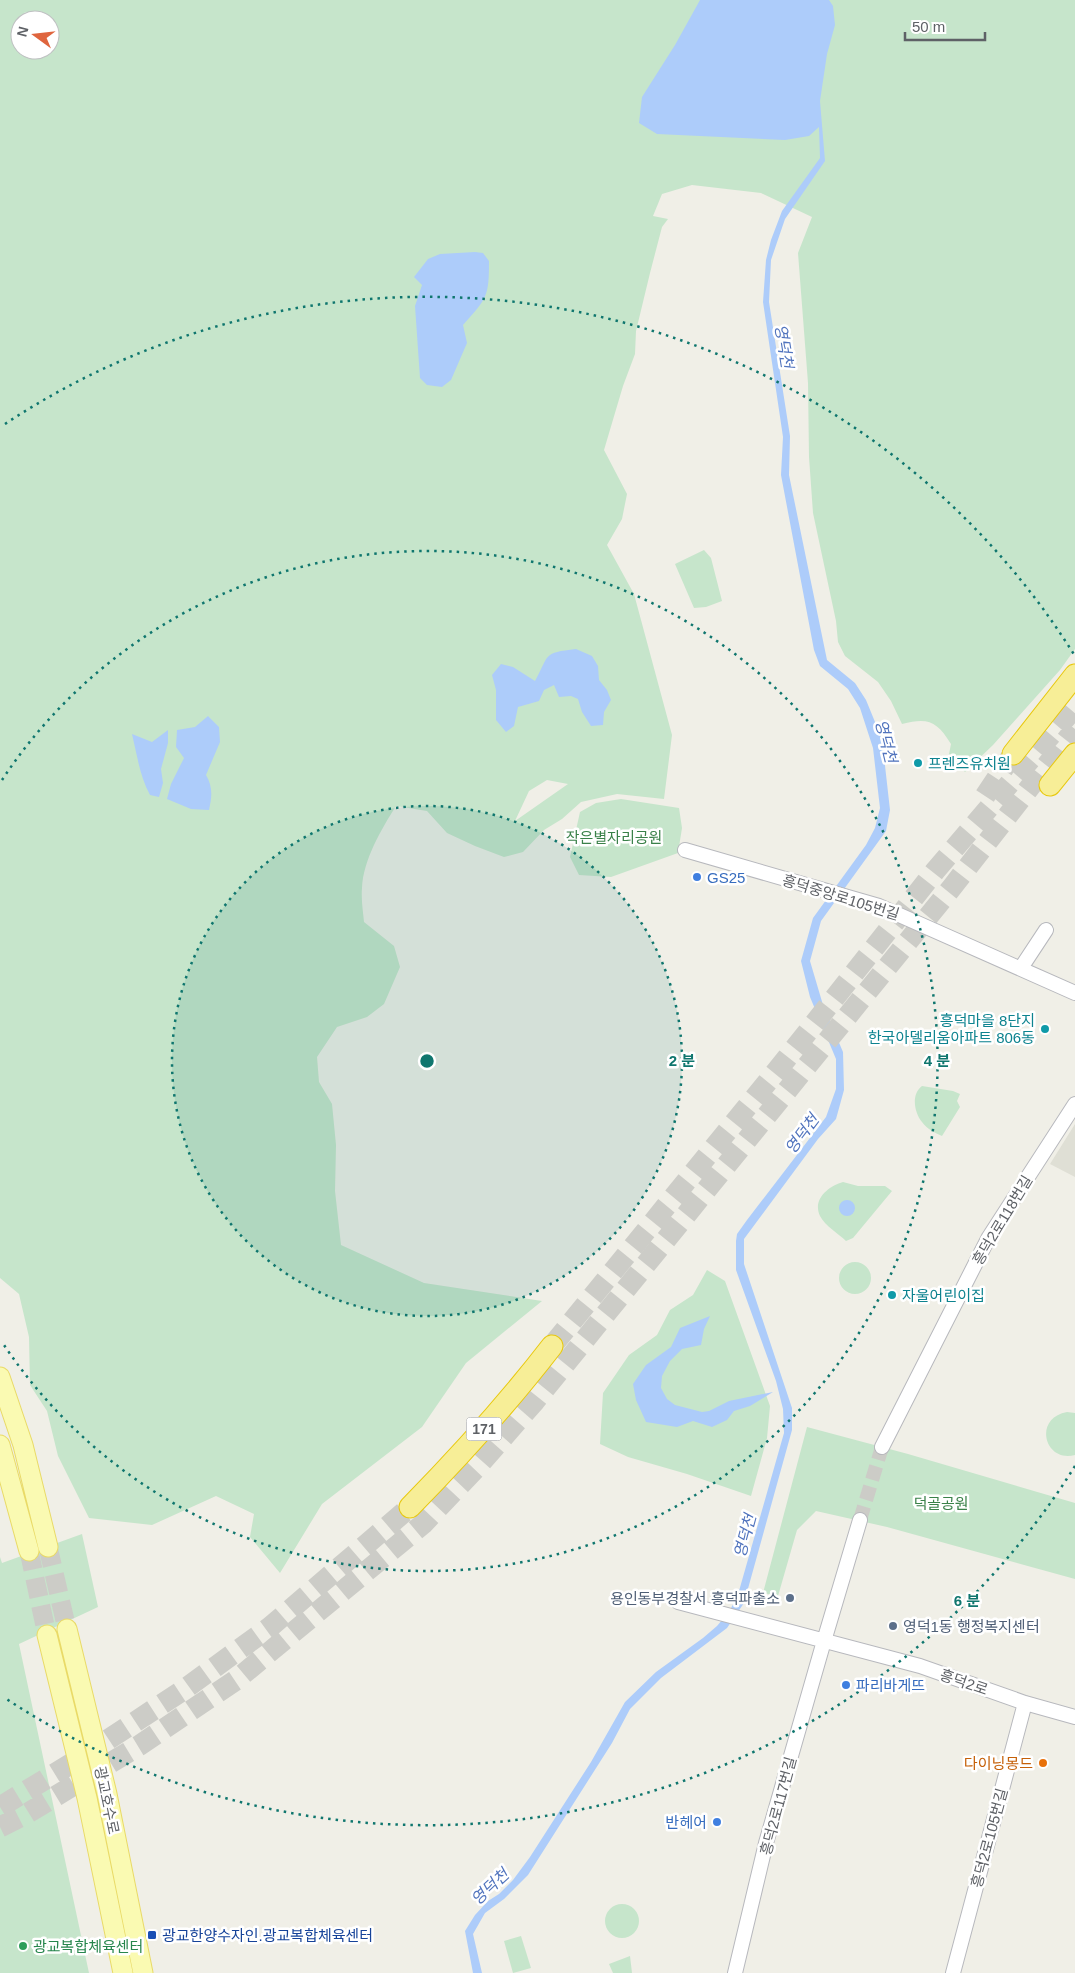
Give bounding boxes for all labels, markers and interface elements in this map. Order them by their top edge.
north arrow [10,10,60,60]
scale bar [905,10,985,42]
text: 50 m [912,18,945,35]
text: N [13,25,31,39]
water label: 영덕천 [772,323,796,371]
water label: 영덕천 [872,718,900,767]
place label: 프렌즈유치원 [928,755,1011,772]
marker: 프렌즈유치원 [912,757,924,769]
park label: 작은별자리공원 [566,829,662,846]
place label: GS25 [707,869,745,886]
marker: GS25 [691,871,703,883]
street label: 흥덕중앙로105번길 [780,871,902,923]
place label: 흥덕마을 8단지 한국아델리움아파트 806동 [868,1012,1035,1046]
marker: 흥덕마을 8단지 한국아델리움아파트 806동 [1039,1023,1051,1035]
centre of rings [418,1052,436,1070]
text: 2 분 [669,1052,695,1069]
text: 4 분 [924,1052,950,1069]
water label: 영덕천 [782,1109,823,1157]
street label: 흥덕2로118번길 [969,1172,1035,1268]
place label: 자울어린이집 [902,1287,985,1304]
marker: 자울어린이집 [886,1289,898,1301]
road number: 171 [466,1418,502,1440]
park label: 덕골공원 [913,1495,969,1512]
water label: 영덕천 [731,1510,760,1560]
place label: 용인동부경찰서 흥덕파출소 [610,1590,780,1607]
marker: 용인동부경찰서 흥덕파출소 [784,1592,796,1604]
text: 6 분 [954,1592,980,1609]
place label: 영덕1동 행정복지센터 [903,1618,1040,1635]
marker: 영덕1동 행정복지센터 [887,1620,899,1632]
street label: 흥덕2로 [938,1666,990,1698]
place label: 파리바게뜨 [856,1677,925,1694]
marker: 파리바게뜨 [840,1679,852,1691]
street label: 흥덕2로117번길 [757,1755,799,1857]
place label: 다이닝몽드 [964,1755,1033,1772]
marker: 다이닝몽드 [1037,1757,1049,1769]
street label: 광교호수로 [92,1764,122,1836]
street label: 흥덕2로105번길 [968,1786,1010,1890]
place label: 반헤어 [666,1814,707,1831]
marker: 반헤어 [711,1816,723,1828]
water label: 영덕천 [468,1864,514,1908]
place label: 광교한양수자인.광교복합체육센터 [162,1927,373,1944]
marker: 광교한양수자인.광교복합체육센터 [146,1929,158,1941]
place label: 광교복합체육센터 [33,1938,143,1955]
marker: 광교복합체육센터 [17,1940,29,1952]

